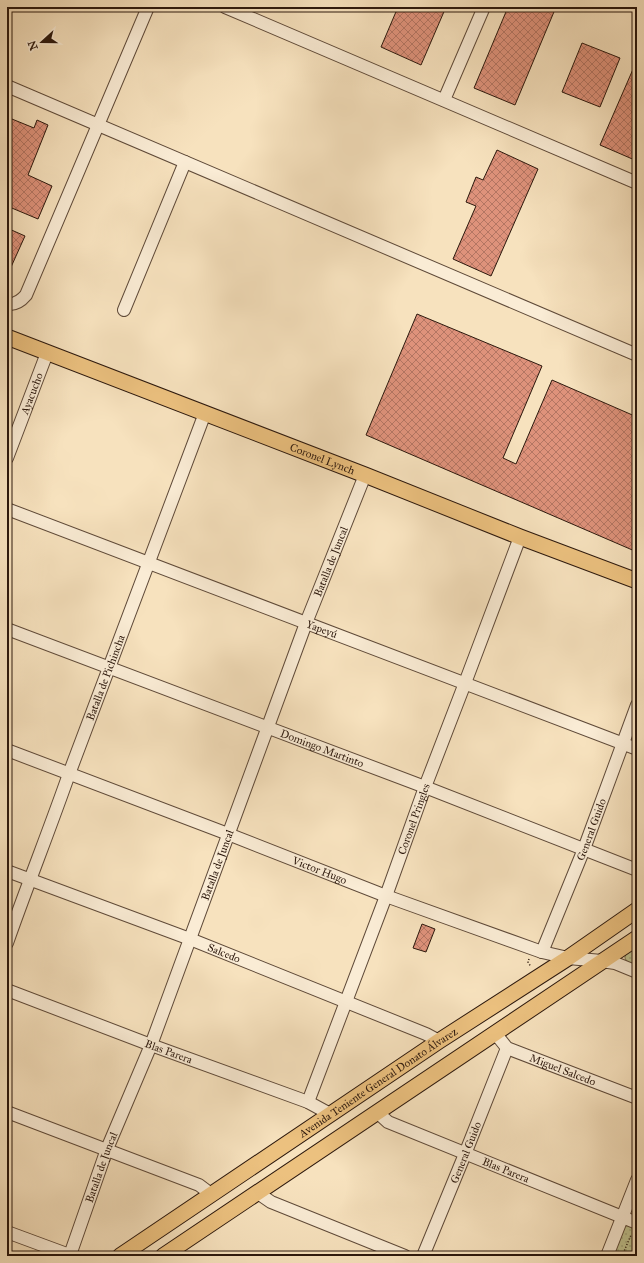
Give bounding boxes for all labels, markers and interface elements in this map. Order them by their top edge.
north arrow [22,22,62,62]
text: N [25,38,41,52]
street label: Ayacucho [17,370,46,417]
street label: Coronel Lynch [288,440,357,477]
street label: Batalla de Juncal [311,525,350,598]
street label: Yapeyú [305,617,339,641]
street label: Batalla de Pichincha [83,633,127,722]
street label: Domingo Martinto [279,726,366,770]
street label: Coronel Pringles [395,782,432,856]
street label: General Guido [573,796,609,863]
street label: Batalla de Juncal [198,828,236,902]
street label: Victor Hugo [290,853,349,887]
street label: Salcedo [206,940,243,965]
street label: Avenida Teniente General Donato Álvarez [296,1025,460,1141]
street label: Blas Parera [143,1037,195,1066]
street label: Miguel Salcedo [528,1051,598,1088]
street label: General Guido [447,1119,484,1185]
street label: Batalla de Juncal [82,1130,120,1204]
street label: Blas Parera [480,1154,532,1185]

